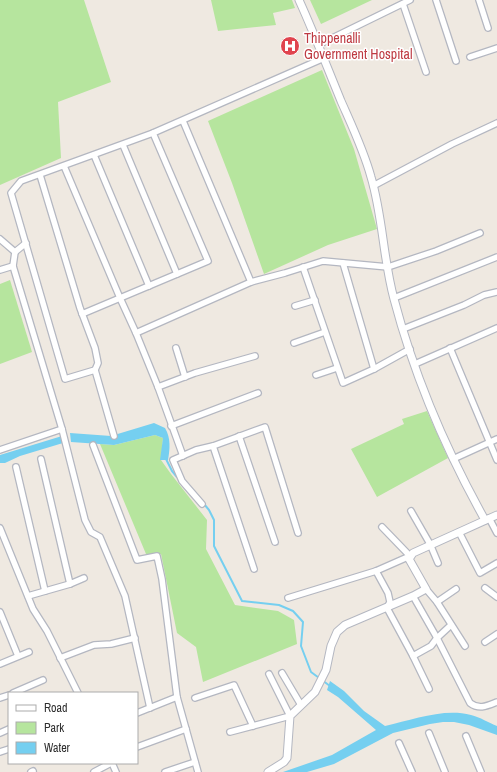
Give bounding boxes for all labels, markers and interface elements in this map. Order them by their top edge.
place label: Thippenalli Government Hospital [304,29,412,63]
hospital icon: Thippenalli Government Hospital [279,35,301,57]
legend [8,692,138,764]
text: Road [44,700,68,716]
text: Park [44,720,64,736]
text: Water [44,740,71,756]

